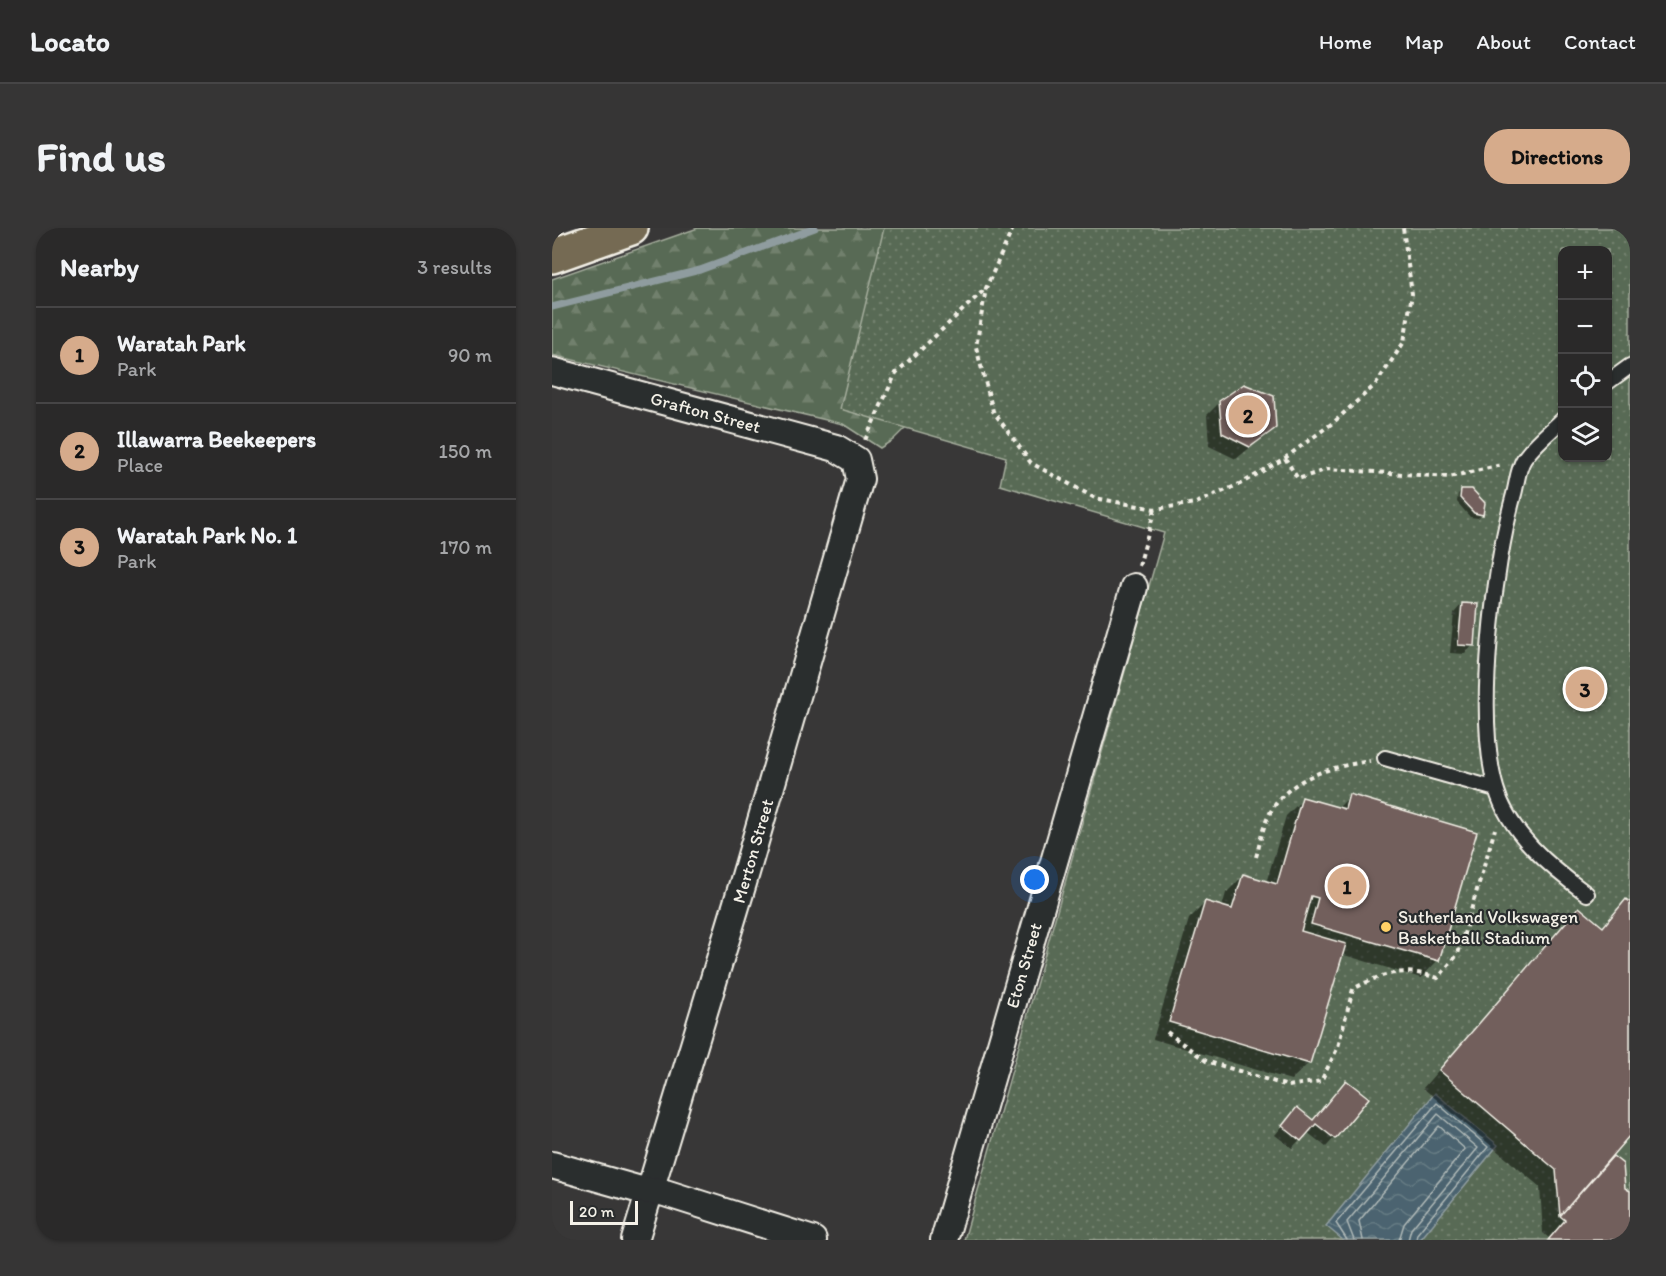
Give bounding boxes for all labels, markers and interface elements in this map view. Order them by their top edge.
text: Locato [30,24,110,58]
text: Home [1319,29,1372,54]
text: Map [1405,29,1444,54]
text: About [1477,29,1531,54]
text: Contact [1564,29,1636,54]
button: Directions [1484,129,1630,184]
text: Find us [36,131,166,182]
map controls [1558,246,1612,462]
button: + [1558,246,1612,300]
text: Nearby [60,251,139,283]
text: 3 results [417,255,492,279]
button: − [1558,300,1612,354]
text: Waratah Park [117,330,246,357]
text: 1 [75,343,84,367]
text: 90 m [448,343,492,367]
button: locate [1558,354,1612,408]
text: Park [117,357,156,381]
street label: Grafton Street [648,387,763,438]
pin: 2 [1228,392,1268,438]
button: layers [1558,408,1612,462]
text: Illawarra Beekeepers [117,426,316,453]
text: 2 [74,439,85,463]
text: 150 m [439,439,492,463]
text: Place [117,453,163,477]
text: Waratah Park No. 1 [117,522,297,549]
text: 3 [74,535,85,559]
text: 170 m [439,535,492,559]
text: Park [117,549,156,573]
pin: 3 [1566,666,1604,712]
street label: Merton Street [728,796,778,906]
pin: 1 [1328,864,1366,908]
your location [1020,865,1049,894]
place label: Sutherland Volkswagen Basketball Stadium [1398,906,1578,949]
street label: Eton Street [1001,920,1047,1011]
marker: Sutherland Volkswagen Basketball Stadium [1379,920,1393,934]
scale bar [570,1198,638,1226]
text: 20 m [579,1202,614,1221]

